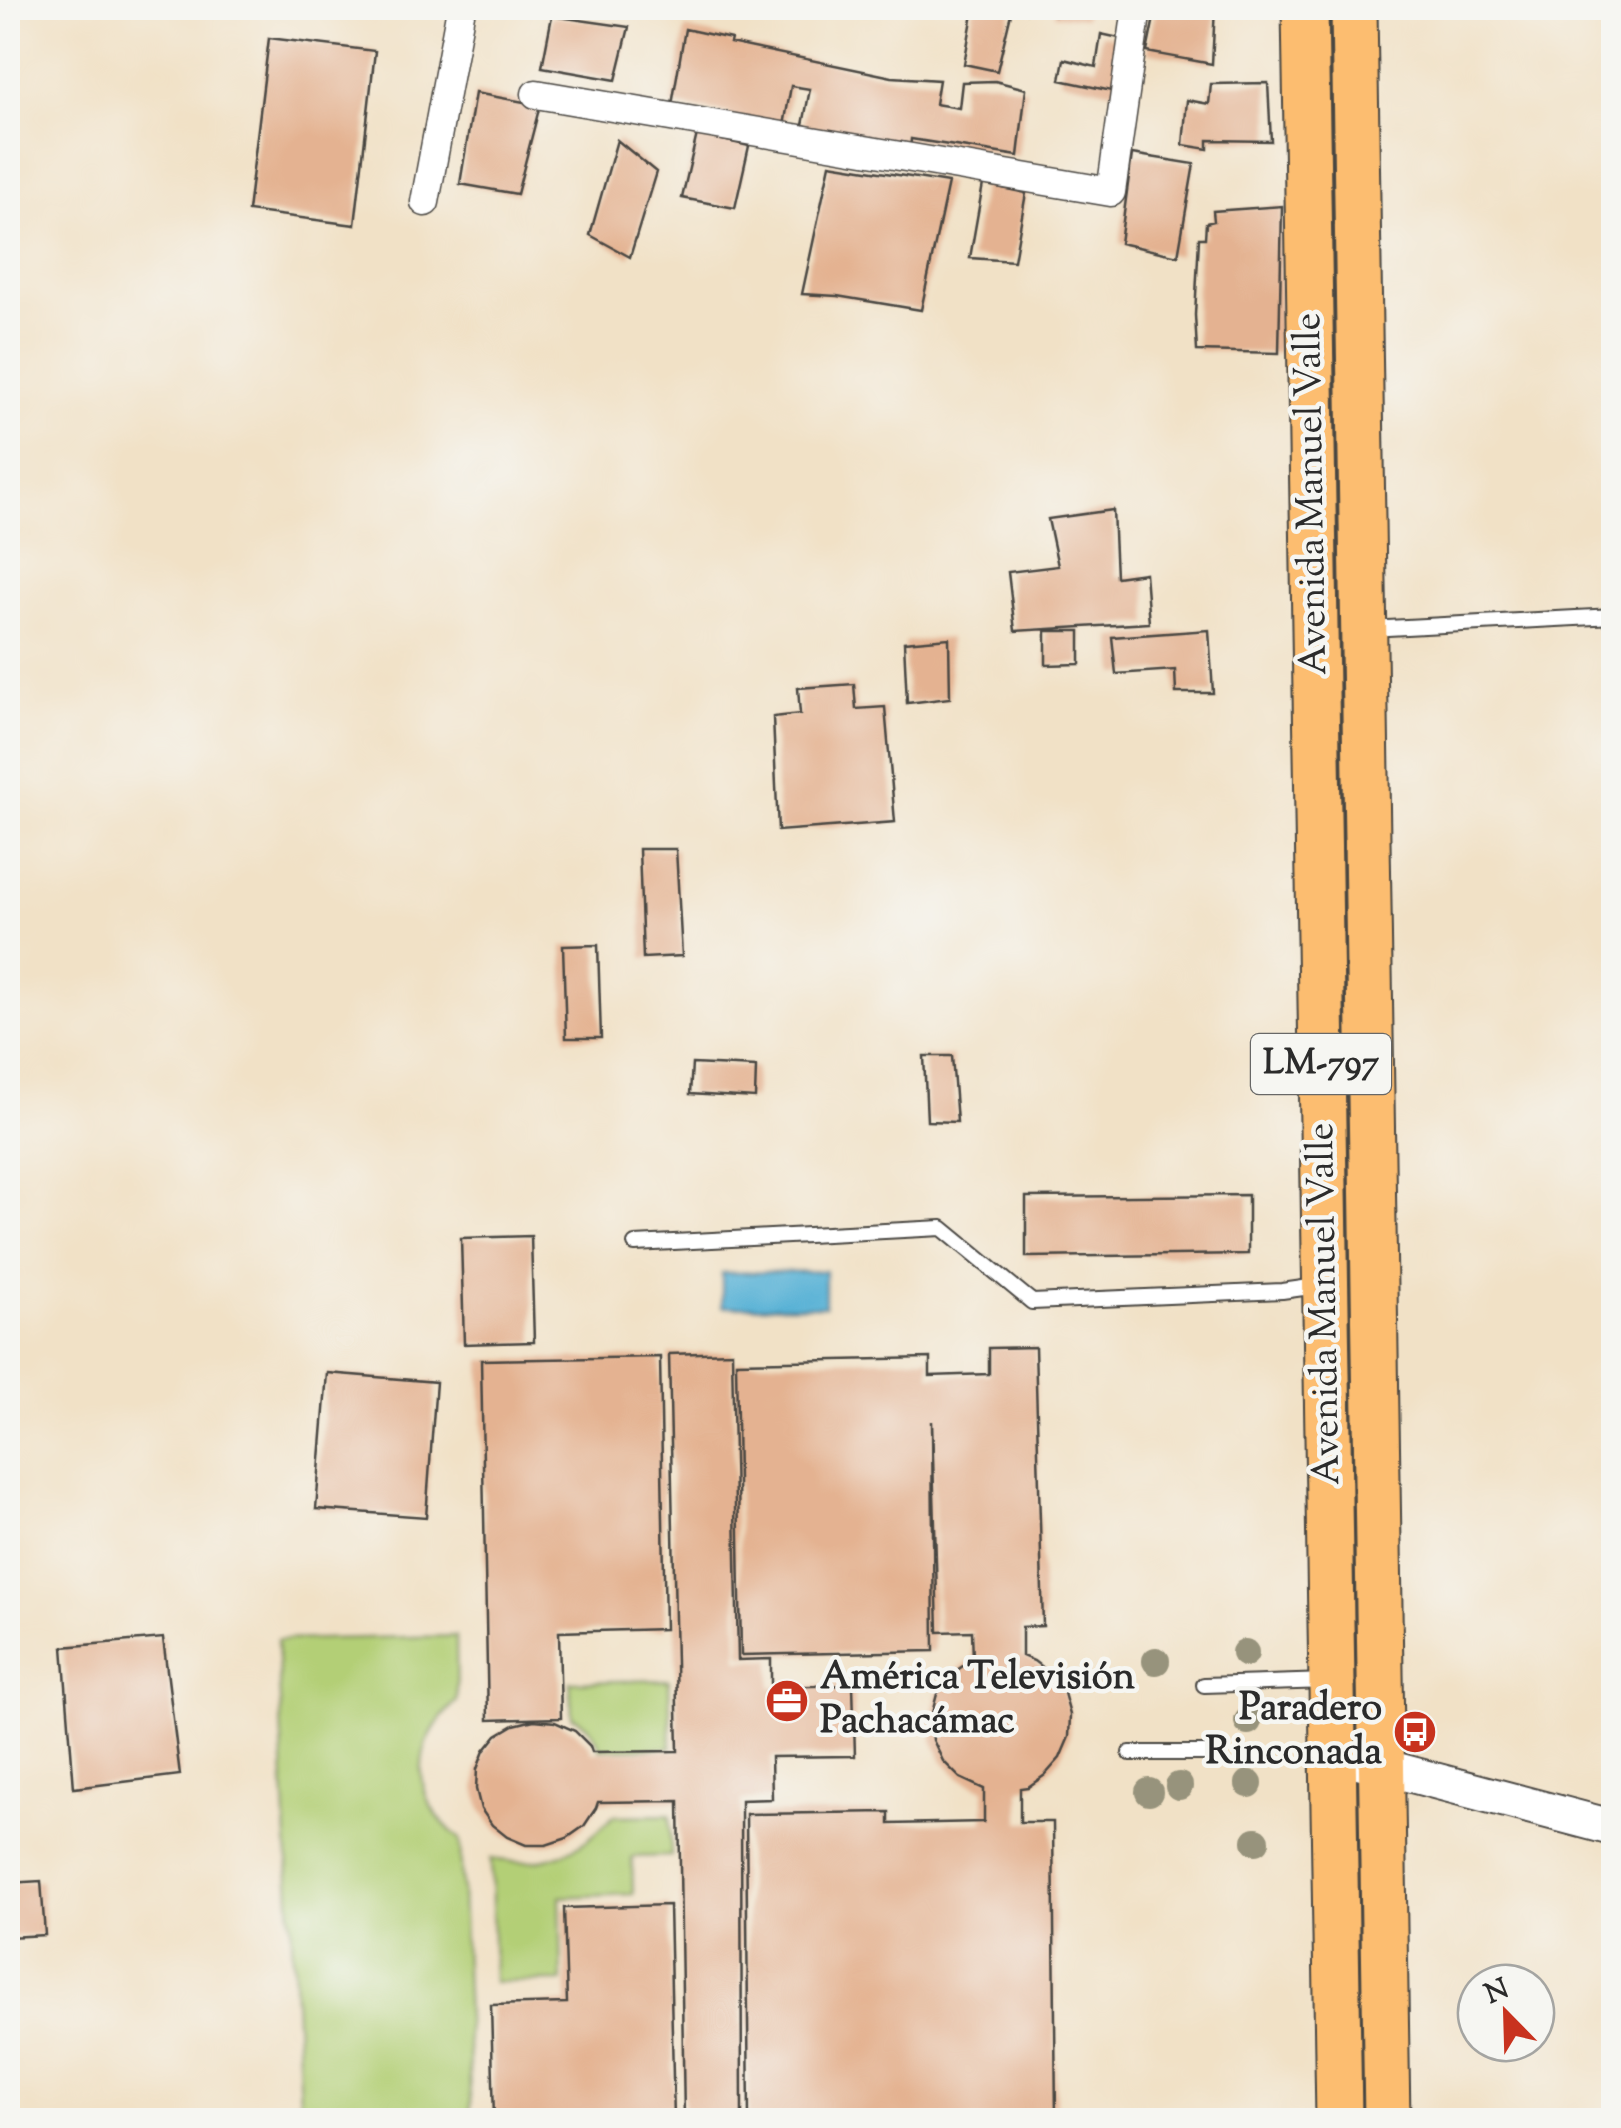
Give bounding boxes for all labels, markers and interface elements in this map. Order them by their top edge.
street label: Avenida Manuel Valle [1283,312,1343,676]
road number: LM-797 [1251,1034,1391,1094]
street label: Avenida Manuel Valle [1296,1122,1356,1486]
place label: América Televisión Pachacámac [820,1652,1135,1750]
office icon: América Televisión Pachacámac [764,1678,810,1724]
place label: Paradero Rinconada [1205,1683,1382,1781]
bus stop icon: Paradero Rinconada [1392,1709,1438,1755]
north arrow [1456,1963,1556,2063]
text: N [1479,1970,1516,2016]

